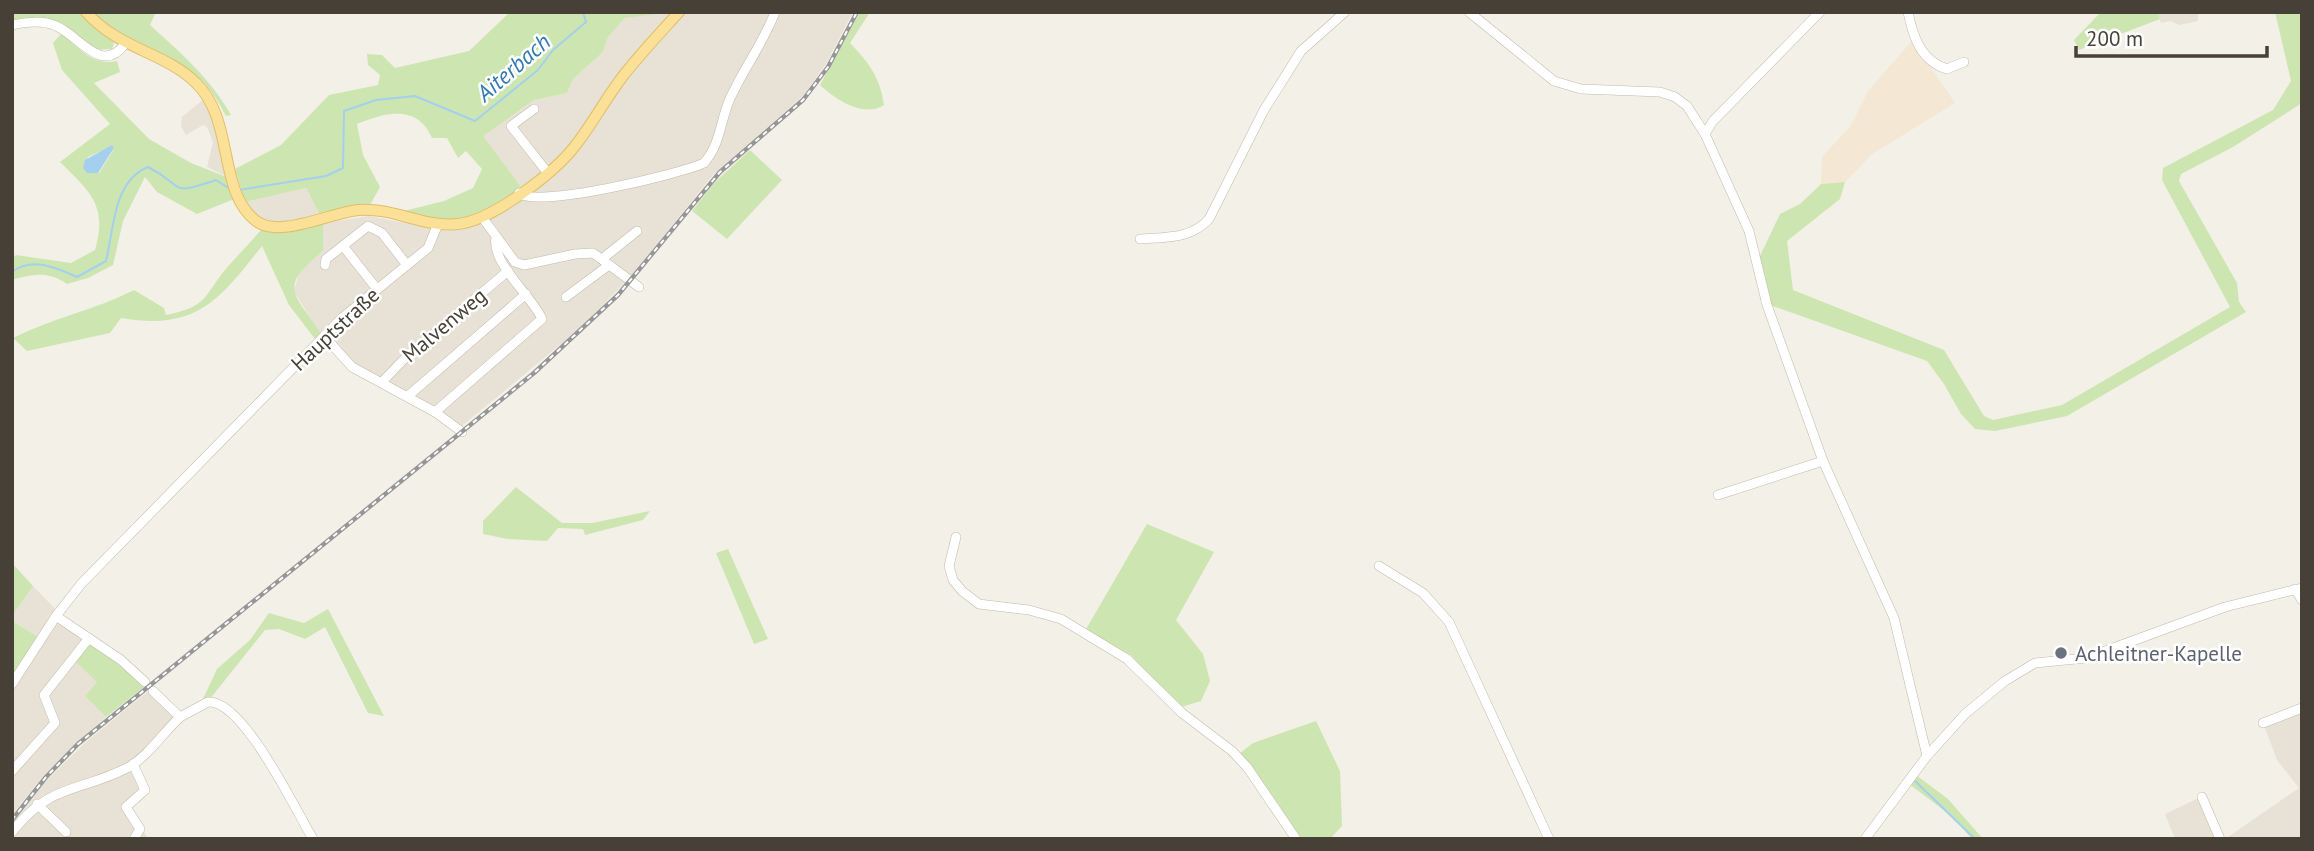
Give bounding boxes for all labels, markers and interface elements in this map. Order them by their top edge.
scale bar [2076,14,2267,58]
text: 200 m [2086,25,2143,52]
water label: Aiterbach [469,27,556,108]
street label: Hauptstraße [285,281,385,377]
street label: Malvenweg [396,282,492,368]
place label: Achleitner-Kapelle [2075,640,2242,667]
marker: Achleitner-Kapelle [2053,645,2069,661]

